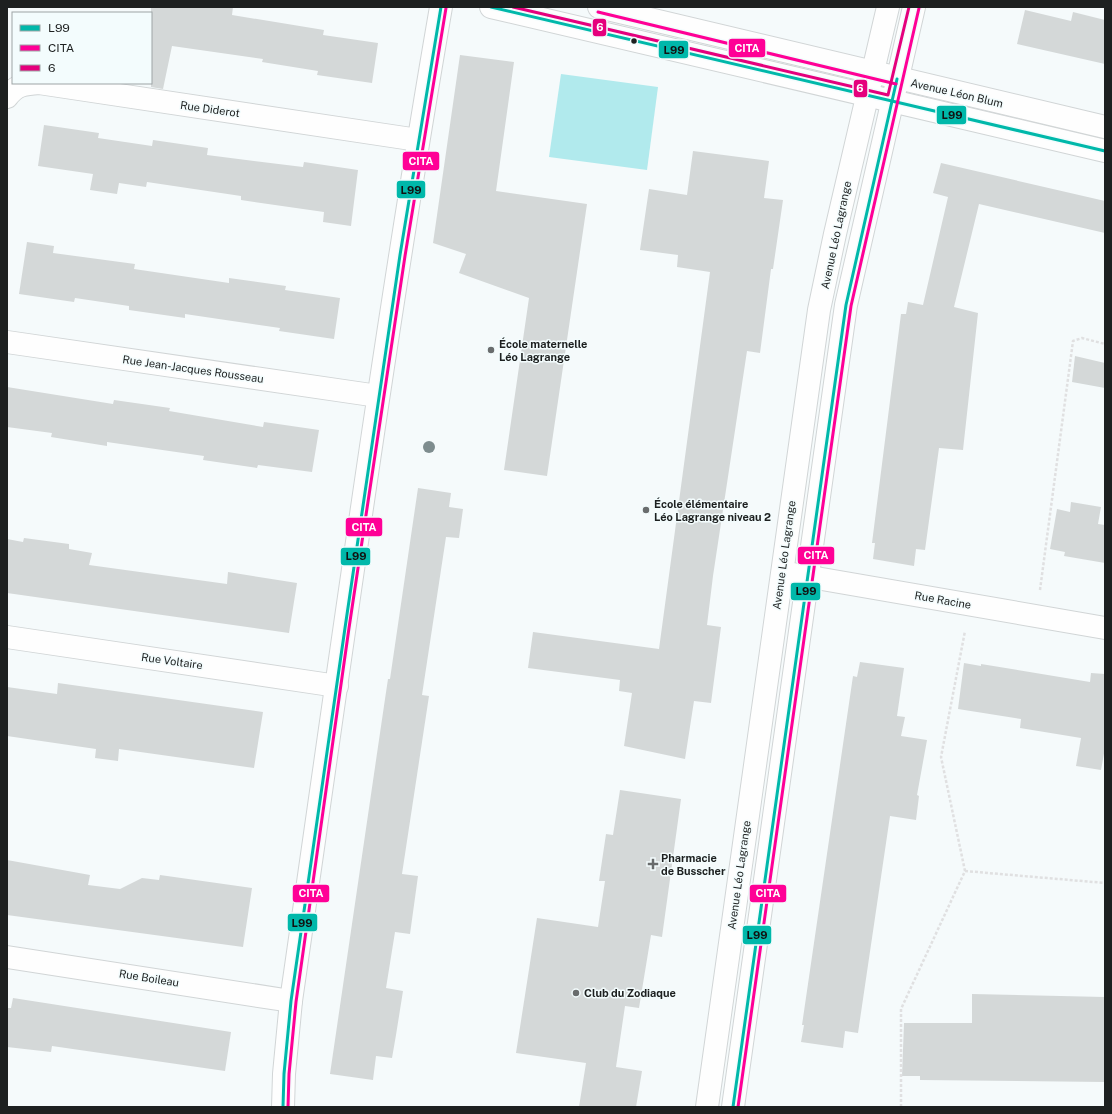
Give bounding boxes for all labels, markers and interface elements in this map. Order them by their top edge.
legend [12,12,152,84]
line badge: 6 [592,18,607,37]
text: L99 [48,21,70,35]
text: 6 [596,21,604,33]
unlabelled marker [629,36,639,46]
line badge: CITA [728,38,766,58]
line badge: L99 [658,40,689,59]
text: CITA [48,41,75,55]
text: CITA [734,42,760,54]
text: L99 [664,44,684,56]
text: 6 [48,61,55,75]
street label: Avenue Léon Blum [910,77,1004,109]
line badge: 6 [853,79,868,98]
text: 6 [856,82,864,94]
street label: Rue Diderot [179,99,241,119]
line badge: L99 [936,105,967,125]
text: L99 [942,109,962,121]
line badge: CITA [402,151,440,171]
text: CITA [408,155,434,167]
line badge: L99 [396,180,426,199]
street label: Avenue Léo Lagrange [819,180,853,290]
text: L99 [401,184,421,196]
place label: École maternelle Léo Lagrange [499,337,587,363]
marker: École maternelle Léo Lagrange [486,345,496,355]
street label: Rue Jean-Jacques Rousseau [122,353,264,385]
place label: École élémentaire Léo Lagrange niveau 2 [654,497,771,523]
street label: Avenue Léo Lagrange [770,500,798,610]
marker: École élémentaire Léo Lagrange niveau 2 [641,505,651,515]
line badge: CITA [345,517,383,537]
text: CITA [351,521,377,533]
line badge: CITA [797,546,835,565]
line badge: L99 [340,547,371,566]
text: CITA [803,549,829,561]
text: L99 [346,550,366,562]
line badge: L99 [790,582,821,601]
text: L99 [796,585,816,597]
street label: Rue Racine [914,589,972,611]
street label: Rue Voltaire [141,651,203,671]
street label: Avenue Léo Lagrange [725,820,753,930]
place label: Pharmacie de Busscher [661,852,726,877]
marker: Pharmacie de Busscher [648,859,658,869]
line badge: CITA [292,884,330,903]
line badge: CITA [749,884,787,903]
text: CITA [298,887,324,899]
text: CITA [755,887,781,899]
line badge: L99 [287,913,318,932]
text: L99 [292,917,312,929]
line badge: L99 [742,925,772,945]
text: L99 [747,929,767,941]
street label: Rue Boileau [118,967,180,989]
place label: Club du Zodiaque [584,987,676,999]
marker: Club du Zodiaque [571,988,581,998]

